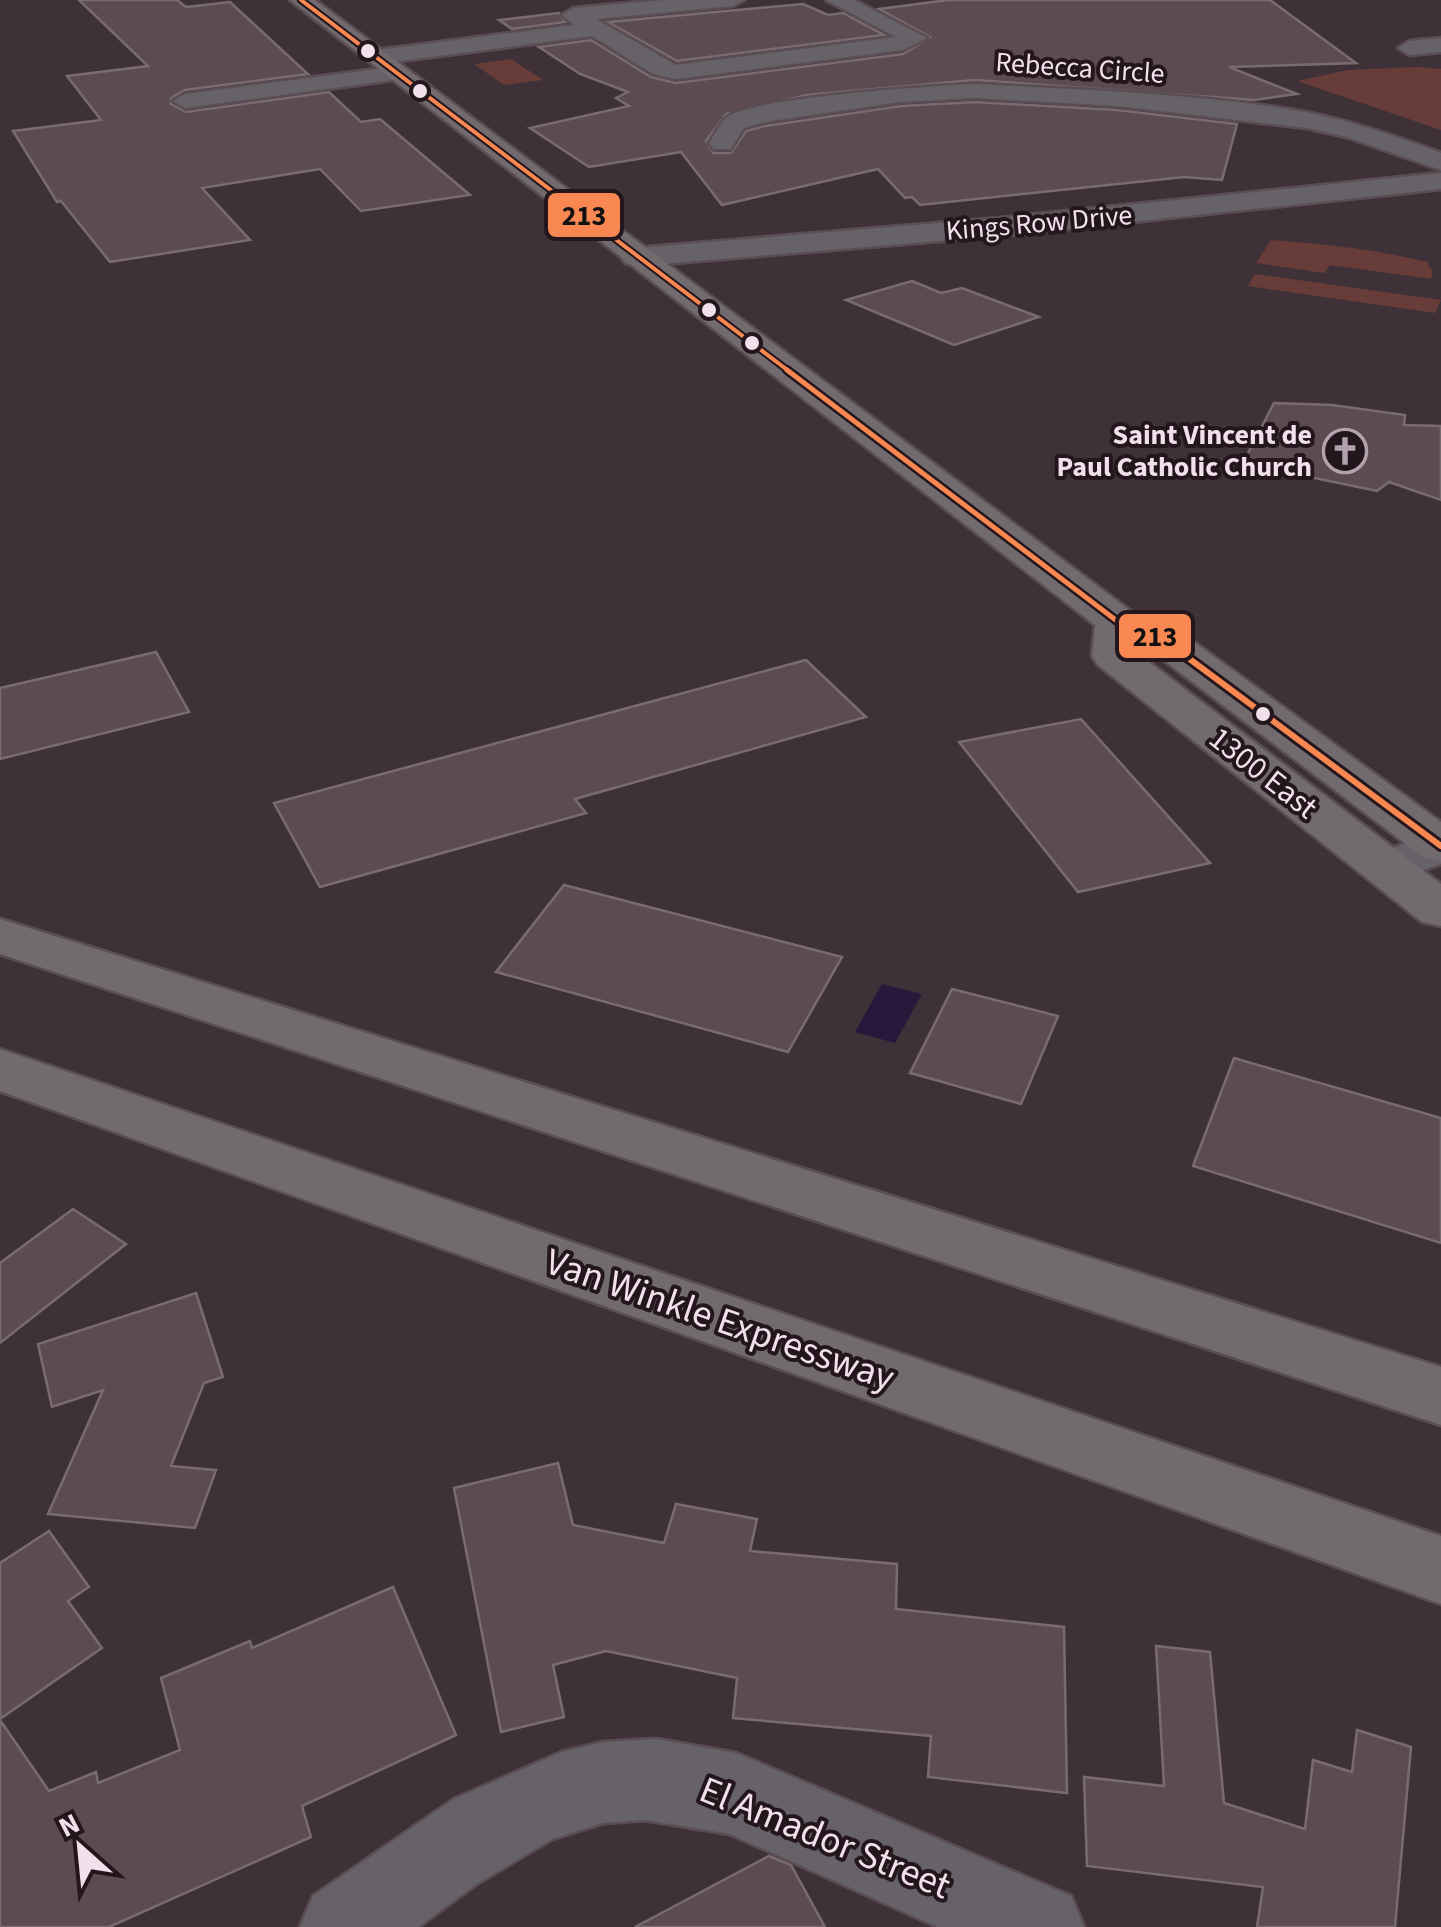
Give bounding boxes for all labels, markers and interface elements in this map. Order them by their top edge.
unlabelled marker [358,41,378,61]
street label: Rebecca Circle [994,42,1166,94]
unlabelled marker [410,81,430,101]
line badge: 213 [546,191,622,239]
street label: Kings Row Drive [944,195,1134,251]
text: 213 [562,196,606,236]
unlabelled marker [699,300,719,320]
unlabelled marker [742,333,762,353]
place label: Saint Vincent de Paul Catholic Church [1057,415,1312,487]
church icon: Saint Vincent de Paul Catholic Church [1322,428,1368,474]
line badge: 213 [1117,612,1193,660]
text: 213 [1133,617,1177,657]
unlabelled marker [1253,704,1273,724]
street label: 1300 East [1199,716,1327,830]
street label: Van Winkle Expressway [538,1235,902,1405]
street label: El Amador Street [691,1763,959,1913]
north arrow [30,1797,130,1897]
text: N [52,1804,86,1848]

